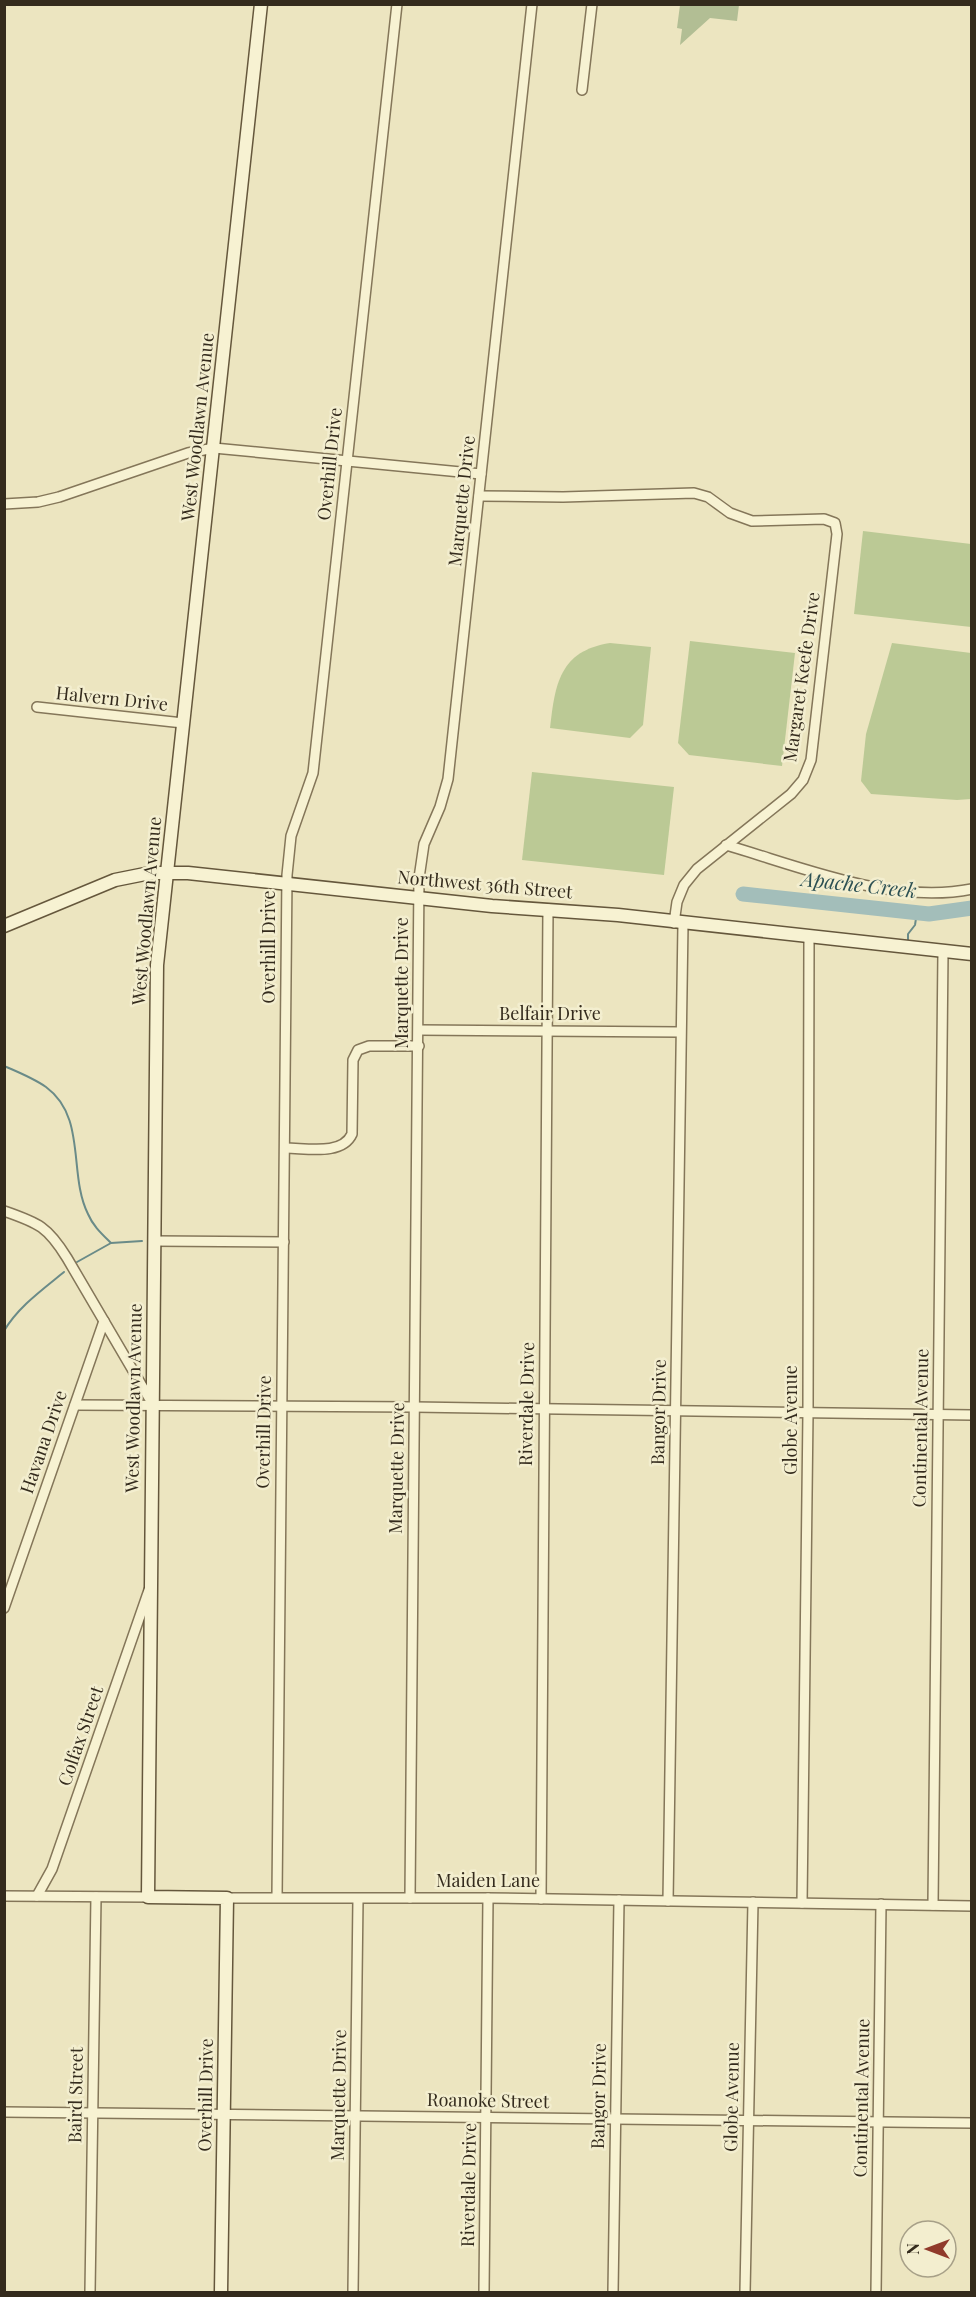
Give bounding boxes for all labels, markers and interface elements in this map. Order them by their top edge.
street label: West Woodlawn Avenue [175,332,219,523]
street label: Overhill Drive [311,406,347,522]
street label: Marquette Drive [442,434,480,568]
street label: Margaret Keefe Drive [777,590,825,763]
street label: Halvern Drive [55,680,169,716]
street label: West Woodlawn Avenue [126,816,166,1007]
street label: Northwest 36th Street [397,864,574,904]
water label: Apache Creek [798,864,918,903]
street label: Overhill Drive [256,890,280,1004]
street label: Marquette Drive [389,917,413,1049]
street label: Belfair Drive [499,1001,601,1025]
street label: West Woodlawn Avenue [119,1303,147,1494]
street label: Riverdale Drive [513,1342,539,1466]
street label: Continental Avenue [907,1348,933,1508]
street label: Bangor Drive [645,1359,671,1465]
street label: Globe Avenue [778,1365,802,1475]
street label: Overhill Drive [250,1375,276,1489]
street label: Havana Drive [14,1387,72,1497]
street label: Marquette Drive [383,1402,409,1534]
street label: Colfax Street [52,1682,109,1789]
street label: Maiden Lane [436,1868,540,1892]
street label: Continental Avenue [848,2018,874,2178]
street label: Marquette Drive [325,2029,351,2161]
street label: Overhill Drive [192,2038,218,2152]
street label: Globe Avenue [718,2042,744,2152]
street label: Bangor Drive [585,2043,611,2149]
street label: Baird Street [62,2046,88,2143]
street label: Roanoke Street [427,2087,550,2113]
street label: Riverdale Drive [455,2123,481,2247]
north arrow [898,2219,958,2279]
text: N [902,2243,923,2255]

